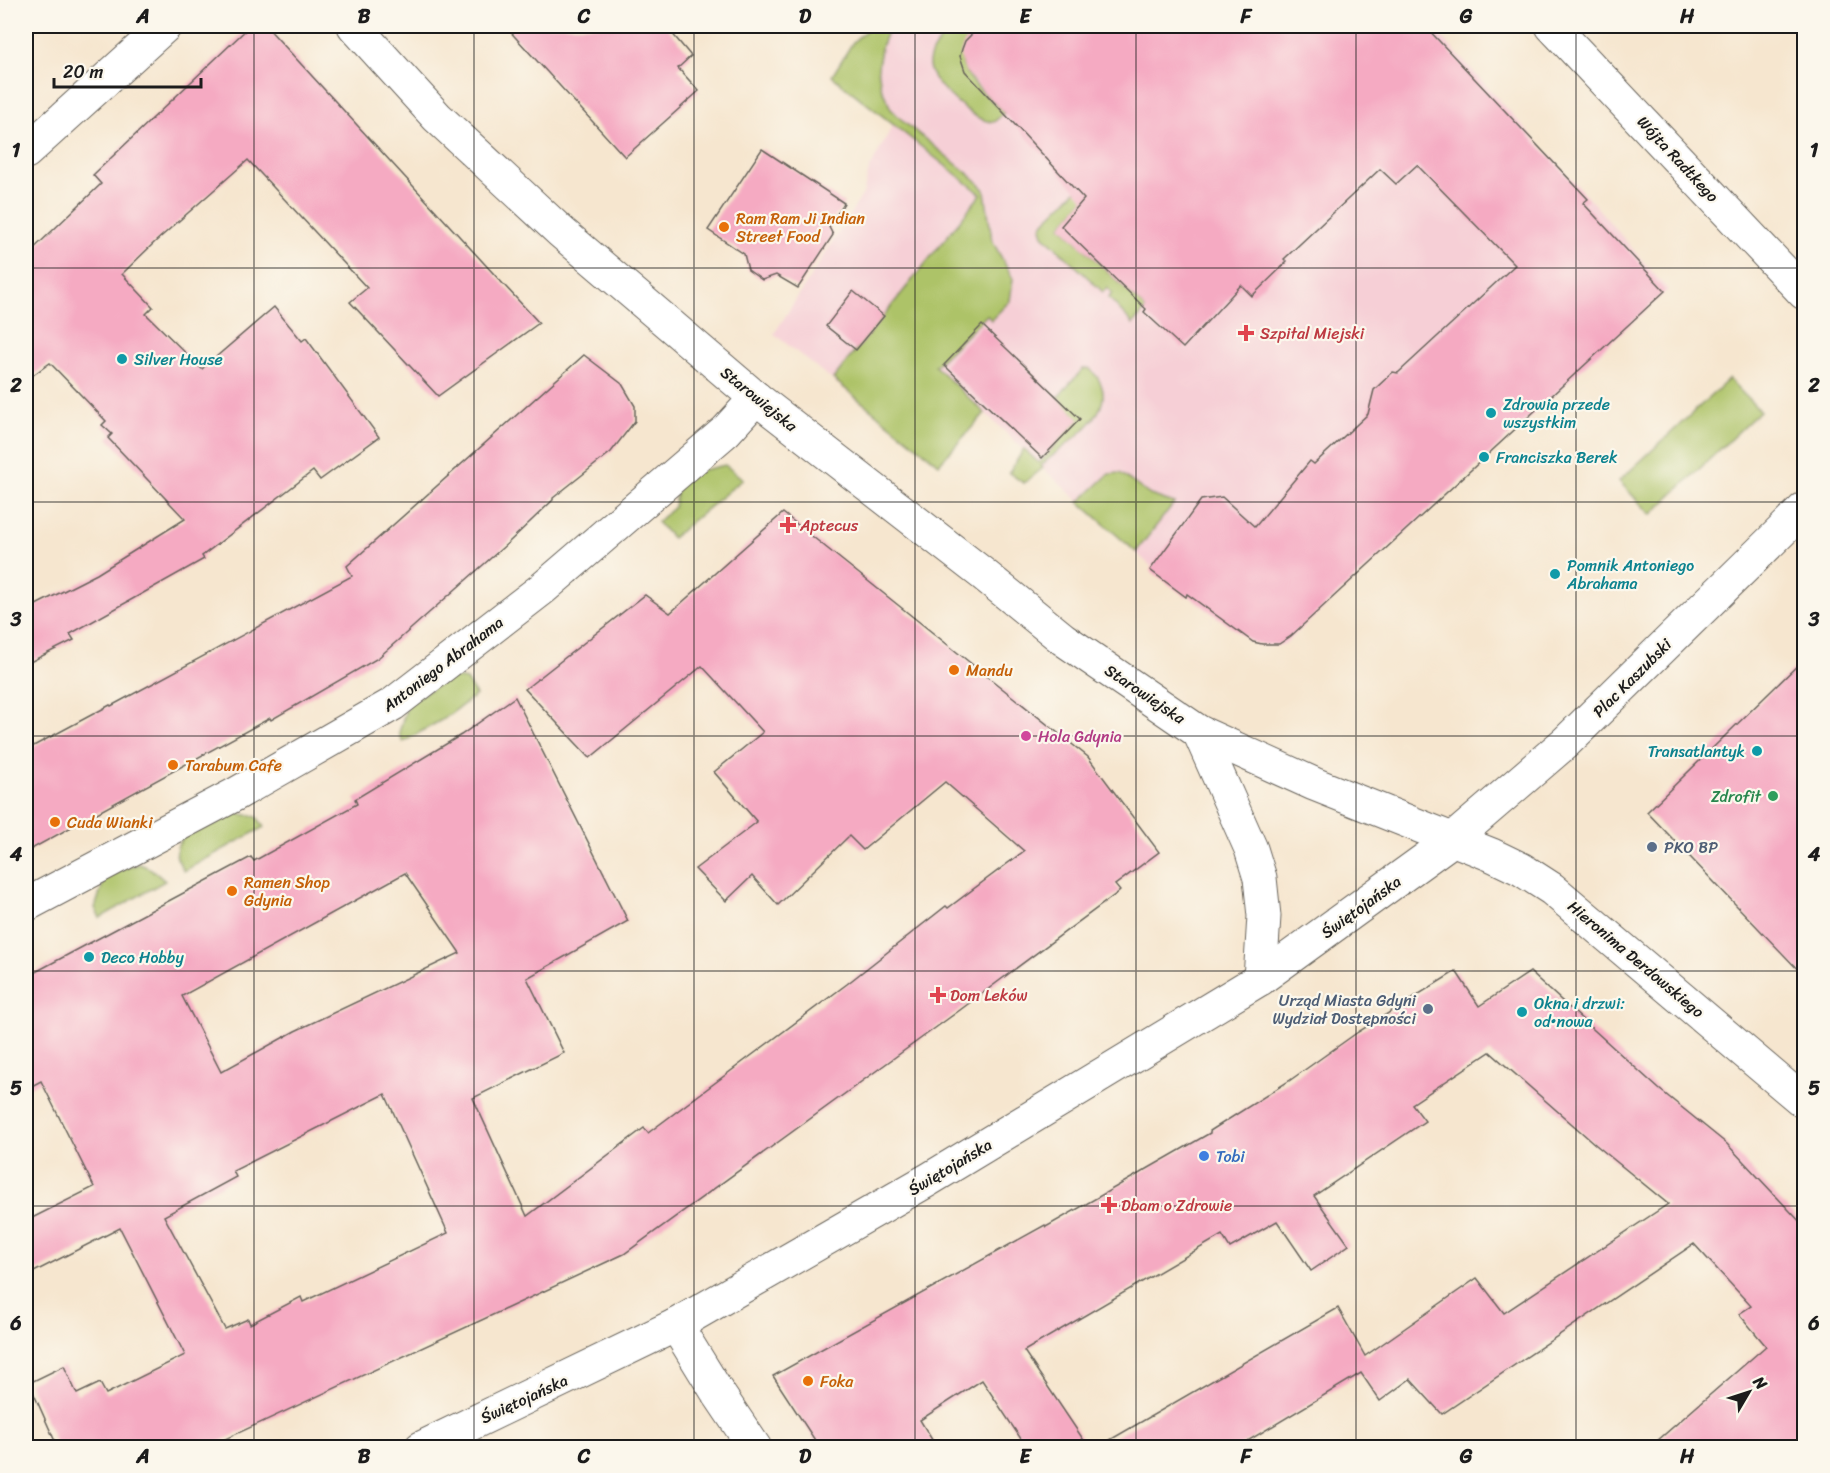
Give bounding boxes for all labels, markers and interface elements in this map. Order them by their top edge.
text: A [135,0,150,34]
text: B [358,0,371,34]
text: C [577,0,591,34]
text: D [799,0,812,34]
text: E [1019,0,1032,34]
text: F [1240,0,1253,34]
text: G [1459,0,1473,34]
text: H [1679,0,1695,34]
scale bar [54,51,201,89]
text: 20 m [63,56,103,88]
street label: Wójta Radtkego [1630,109,1726,209]
text: 1 [12,133,21,168]
text: 1 [1810,133,1819,168]
place label: Ram Ram Ji Indian Street Food [736,204,865,251]
marker: Ram Ram Ji Indian Street Food [717,220,731,234]
place label: Szpital Miejski [1260,319,1365,348]
marker: Szpital Miejski [1237,324,1255,342]
place label: Silver House [134,345,223,374]
marker: Silver House [115,352,129,366]
street label: Starowiejska [714,359,805,440]
text: 2 [9,368,22,403]
text: 2 [1807,368,1820,403]
place label: Zdrowia przede wszystkim [1503,390,1610,437]
marker: Zdrowia przede wszystkim [1484,406,1498,420]
place label: Franciszka Berek [1496,443,1618,472]
marker: Franciszka Berek [1477,450,1491,464]
place label: Aptecus [799,511,859,540]
marker: Aptecus [781,518,795,532]
place label: Pomnik Antoniego Abrahama [1566,551,1694,598]
marker: Pomnik Antoniego Abrahama [1548,567,1562,581]
text: 3 [10,602,22,637]
text: 3 [1808,602,1820,637]
street label: Antoniego Abrahama [375,609,510,720]
street label: Plac Kaszubski [1585,631,1679,725]
place label: Mandu [966,656,1013,685]
street label: Starowiejska [1099,656,1192,732]
marker: Mandu [947,663,961,677]
place label: Hola Gdynia [1038,722,1122,751]
marker: Hola Gdynia [1019,729,1033,743]
place label: Transatlantyk [1648,737,1745,766]
marker: Transatlantyk [1750,744,1764,758]
place label: Tarabum Cafe [185,751,282,780]
marker: Tarabum Cafe [166,758,180,772]
place label: Zdrofit [1711,782,1762,811]
marker: Zdrofit [1766,789,1780,803]
place label: Cuda Wianki [67,808,153,837]
marker: Cuda Wianki [48,815,62,829]
place label: PKO BP [1664,833,1718,862]
text: 4 [9,837,23,872]
text: 4 [1807,837,1821,872]
marker: PKO BP [1645,840,1659,854]
place label: Ramen Shop Gdynia [244,868,330,915]
street label: Świętojańska [1314,868,1408,946]
marker: Ramen Shop Gdynia [225,884,239,898]
street label: Hieronima Derdowskiego [1561,893,1711,1025]
place label: Deco Hobby [101,943,184,972]
marker: Deco Hobby [82,950,96,964]
place label: Dom Leków [950,981,1027,1010]
place label: Urząd Miasta Gdyni Wydział Dostępności [1272,986,1417,1033]
marker: Dom Leków [931,988,945,1002]
place label: Okna i drzwi: od•nowa [1534,989,1625,1036]
marker: Urząd Miasta Gdyni Wydział Dostępności [1421,1002,1435,1016]
marker: Okna i drzwi: od•nowa [1515,1005,1529,1019]
text: 5 [10,1071,22,1106]
text: 5 [1808,1071,1820,1106]
street label: Świętojańska [902,1130,998,1204]
place label: Tobi [1216,1142,1245,1171]
marker: Tobi [1197,1149,1211,1163]
place label: Dbam o Zdrowie [1121,1191,1232,1220]
marker: Dbam o Zdrowie [1102,1198,1116,1212]
text: 6 [9,1306,22,1341]
text: 6 [1807,1306,1820,1341]
north arrow [1719,1362,1779,1422]
street label: Świętojańska [475,1366,573,1432]
place label: Foka [820,1367,854,1396]
text: N [1745,1369,1776,1397]
marker: Foka [801,1374,815,1388]
text: A [135,1439,150,1473]
text: B [358,1439,371,1473]
text: C [577,1439,591,1473]
text: D [799,1439,812,1473]
text: E [1019,1439,1032,1473]
text: F [1240,1439,1253,1473]
text: G [1459,1439,1473,1473]
text: H [1679,1439,1695,1473]

